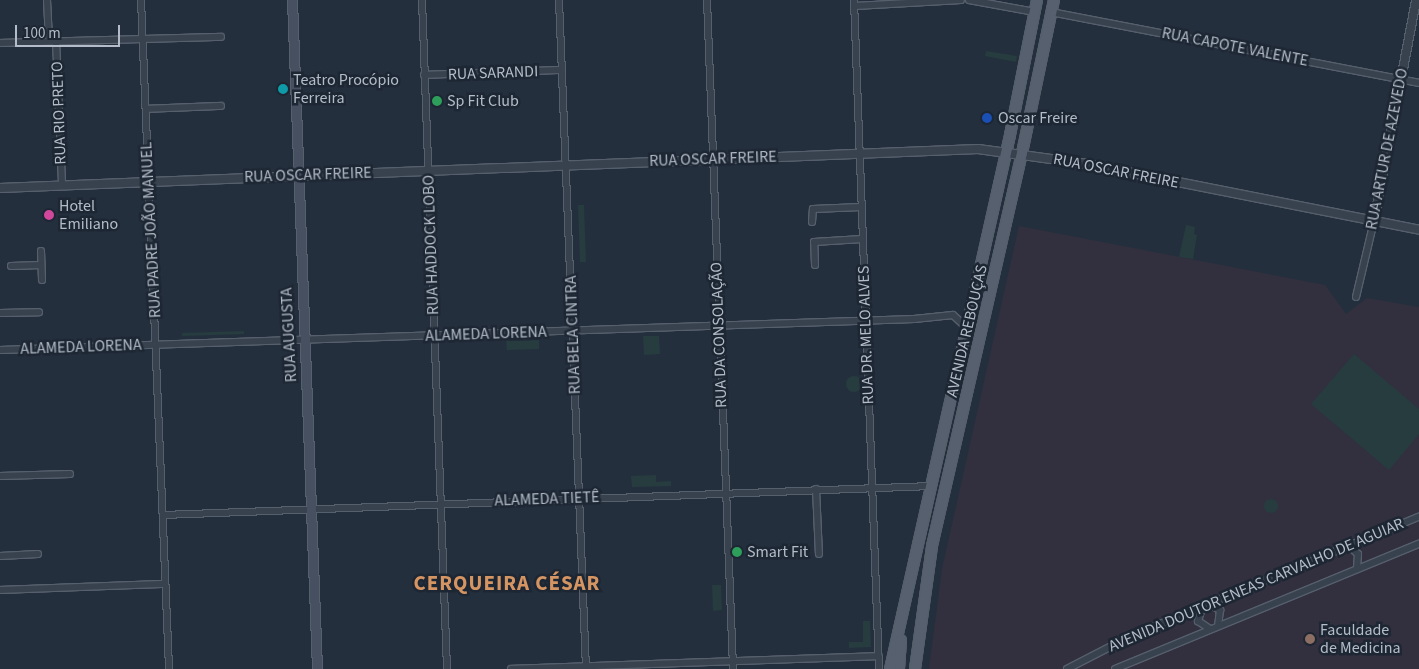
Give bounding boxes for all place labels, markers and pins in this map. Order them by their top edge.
place label: Teatro Procópio Ferreira [293,70,399,108]
marker: Teatro Procópio Ferreira [277,83,289,95]
place label: Sp Fit Club [447,91,519,111]
marker: Sp Fit Club [431,95,443,107]
place label: Oscar Freire [998,108,1077,128]
marker: Oscar Freire [980,111,994,125]
place label: Hotel Emiliano [59,196,118,234]
marker: Hotel Emiliano [43,209,55,221]
place label: Smart Fit [747,542,808,562]
marker: Smart Fit [731,546,743,558]
place label: Faculdade de Medicina [1320,620,1400,658]
marker: Faculdade de Medicina [1304,633,1316,645]

